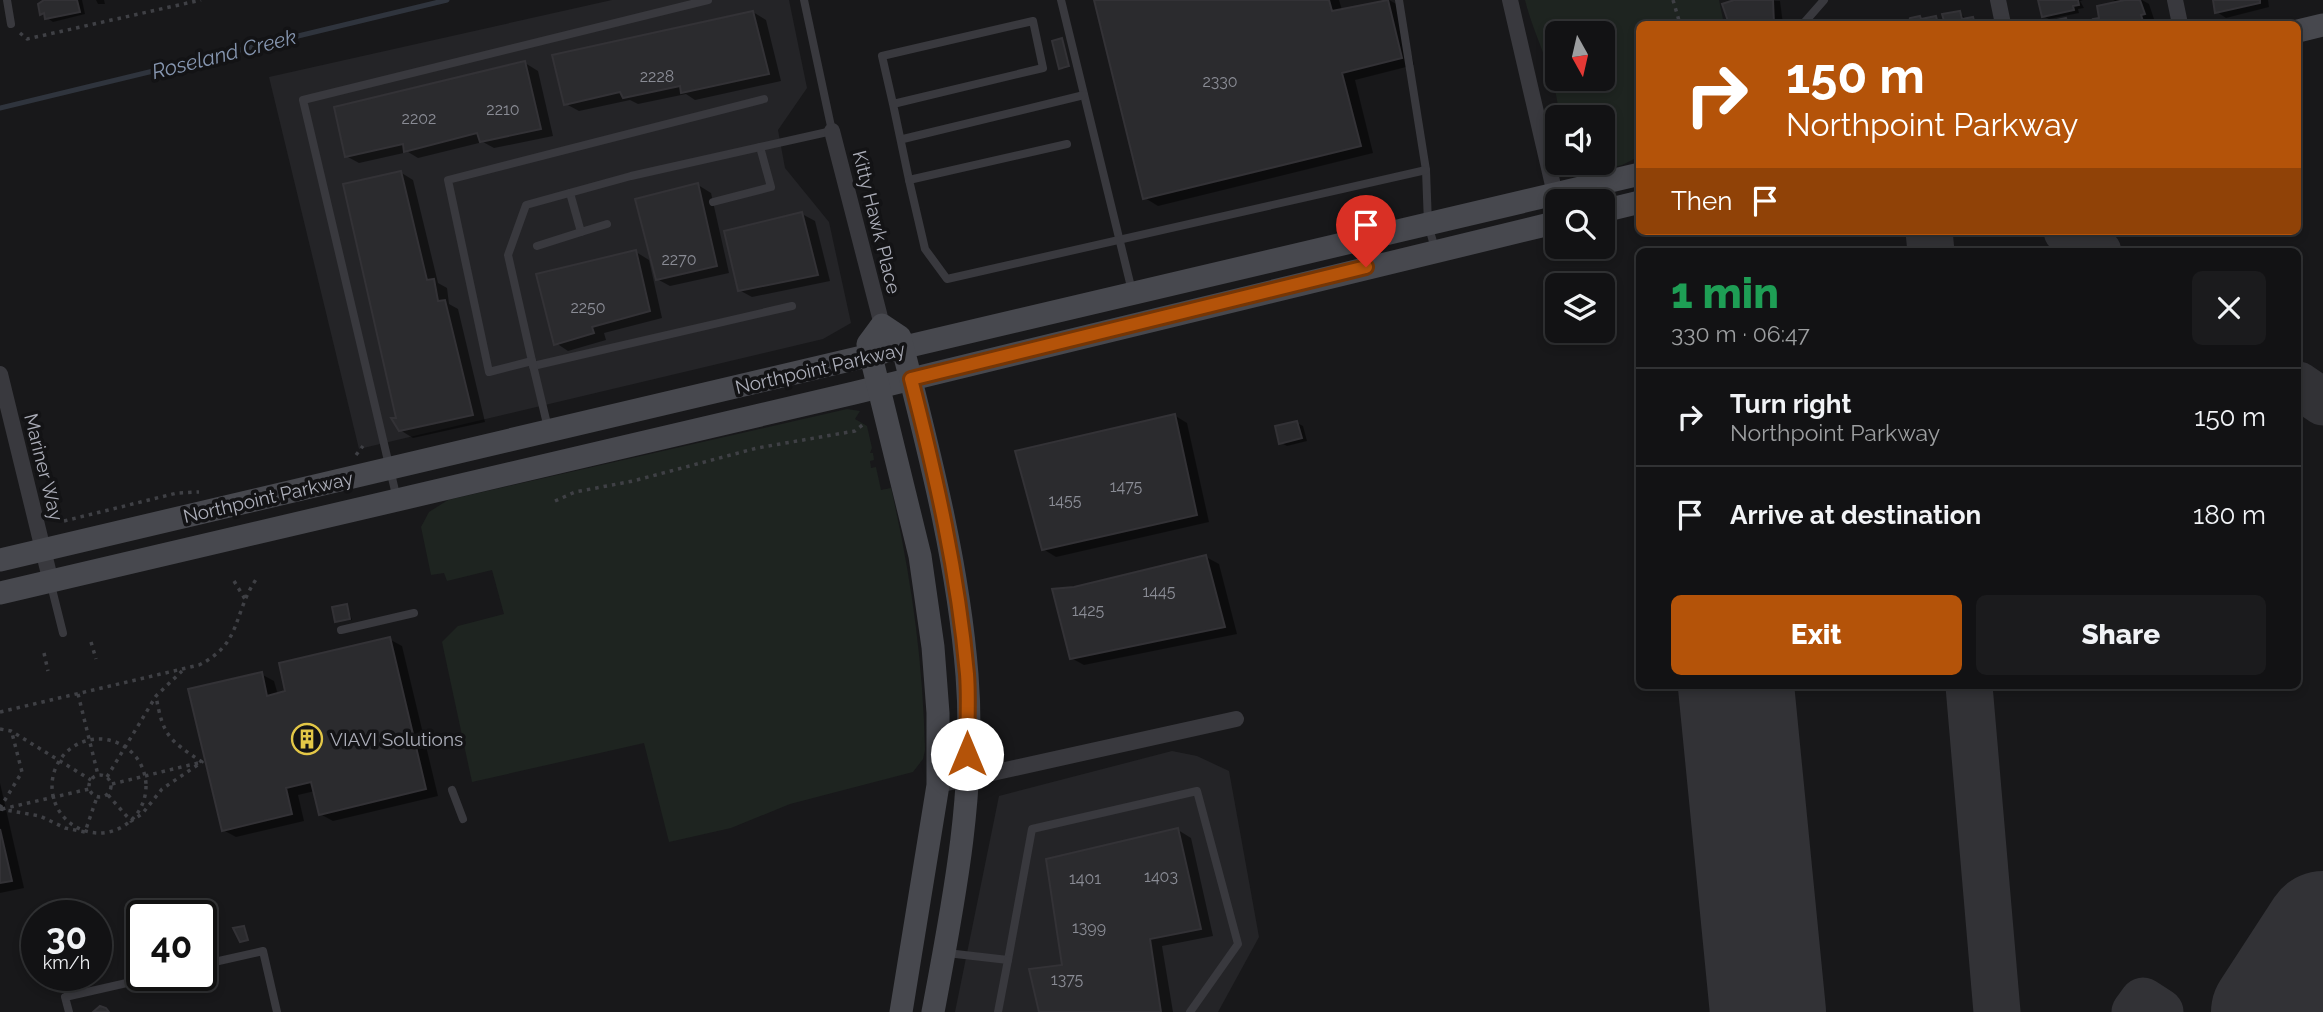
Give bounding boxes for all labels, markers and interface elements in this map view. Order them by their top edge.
north arrow [1545,21,1615,91]
map controls [1545,21,1615,343]
water label: Roseland Creek [149,24,299,84]
text: 150 m [1786,47,1925,104]
icon: right [1671,49,1762,140]
house number: 2228 [640,67,674,86]
house number: 2330 [1202,72,1238,91]
house number: 2210 [486,100,520,119]
button: sound [1545,105,1615,175]
text: Northpoint Parkway [1786,106,2078,143]
house number: 2202 [402,109,436,128]
street label: Kitty Hawk Place [849,148,905,296]
icon: arrive [1746,182,1784,220]
text: Then [1671,186,1732,216]
button: search [1545,189,1615,259]
pin [1336,195,1396,267]
icon: arrive [1347,206,1385,244]
house number: 2270 [662,250,696,269]
text: 1 min [1671,269,1779,318]
button: close [2192,271,2266,345]
button: layers [1545,273,1615,343]
house number: 2250 [570,298,606,317]
text: 330 m · 06:47 [1671,320,1810,347]
street label: Northpoint Parkway [733,338,907,398]
text: Turn right [1730,389,1851,419]
icon: right [1671,398,1709,436]
text: 150 m [2194,402,2266,432]
street label: Mariner Way [20,411,68,523]
text: Northpoint Parkway [1730,419,1940,446]
street label: Northpoint Parkway [181,467,355,527]
house number: 1475 [1110,477,1143,496]
house number: 1455 [1048,491,1082,510]
icon: arrive [1671,496,1709,534]
text: Arrive at destination [1730,500,1981,530]
text: 180 m [2193,500,2266,530]
house number: 1445 [1142,582,1176,601]
button: Exit [1671,595,1962,675]
button: Share [1976,595,2266,675]
house number: 1425 [1072,601,1105,620]
position arrow [930,717,1004,791]
building icon: VIAVI Solutions [290,722,324,756]
place label: VIAVI Solutions [330,728,463,750]
house number: 1403 [1144,867,1178,886]
house number: 1401 [1069,869,1101,888]
speed limit sign: 40 [126,900,217,991]
text: 30 [46,916,87,957]
house number: 1399 [1072,918,1106,937]
text: km/h [43,952,90,973]
house number: 1375 [1051,970,1083,989]

